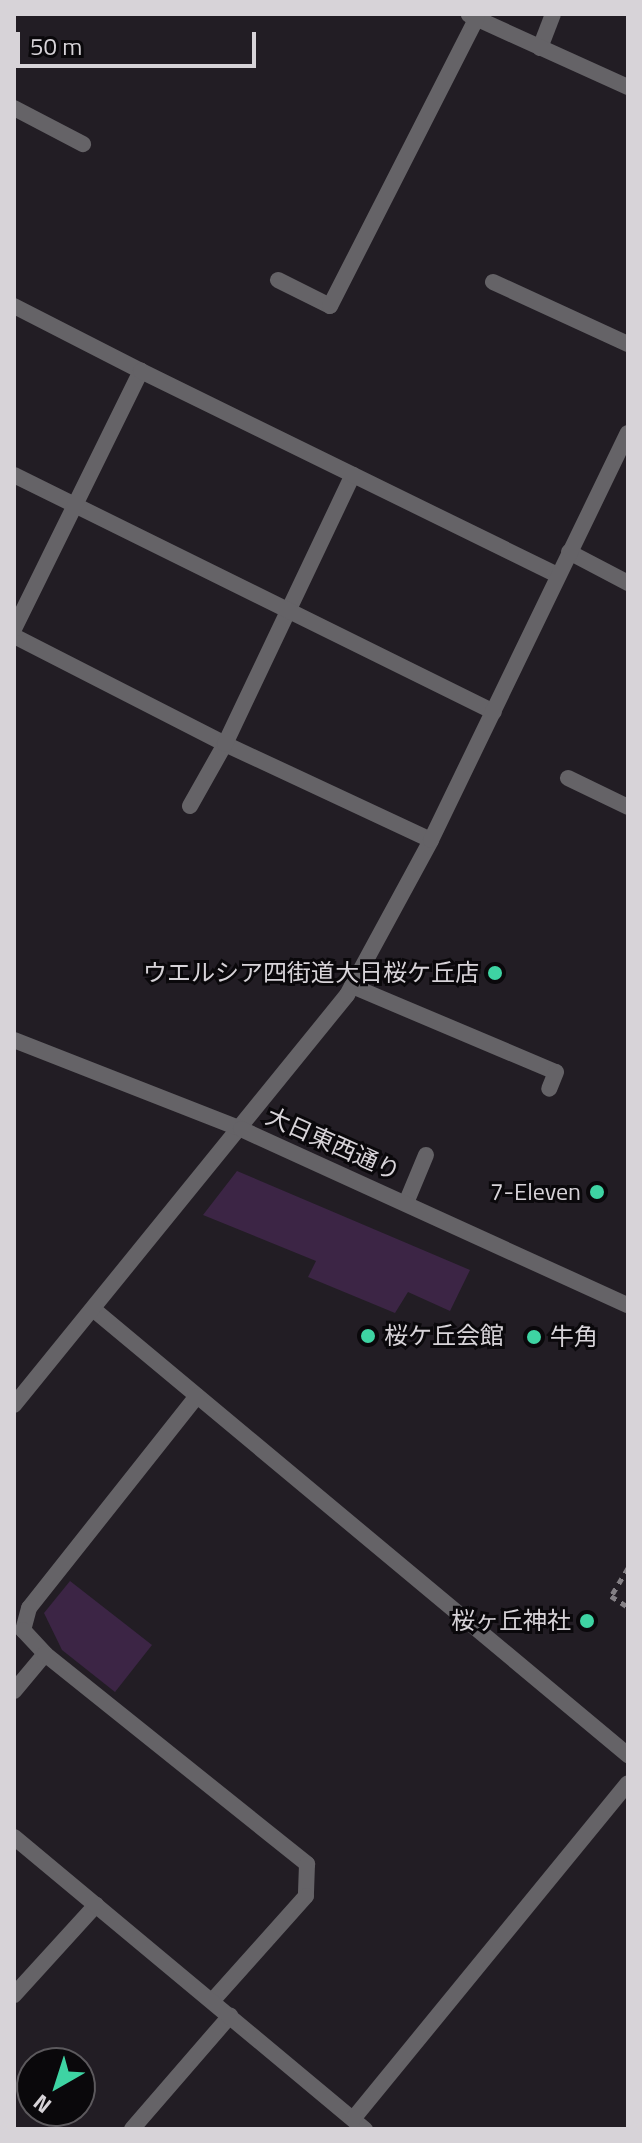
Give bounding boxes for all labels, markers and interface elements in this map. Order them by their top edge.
scale bar [20,16,260,66]
text: 50 m [30,28,82,64]
place label: ウエルシア四街道大日桜ケ丘店 [143,959,479,987]
marker: ウエルシア四街道大日桜ケ丘店 [486,964,504,982]
street label: 大日東西通り [261,1102,405,1186]
place label: 7-Eleven [490,1178,581,1206]
marker: 7-Eleven [588,1183,606,1201]
place label: 桜ケ丘会館 [384,1322,504,1350]
place label: 牛角 [550,1323,598,1351]
marker: 桜ケ丘会館 [359,1327,377,1345]
marker: 牛角 [525,1328,543,1346]
place label: 桜ヶ丘神社 [451,1607,571,1635]
marker: 桜ヶ丘神社 [578,1612,596,1630]
north arrow [16,2047,96,2127]
text: N [26,2086,59,2122]

